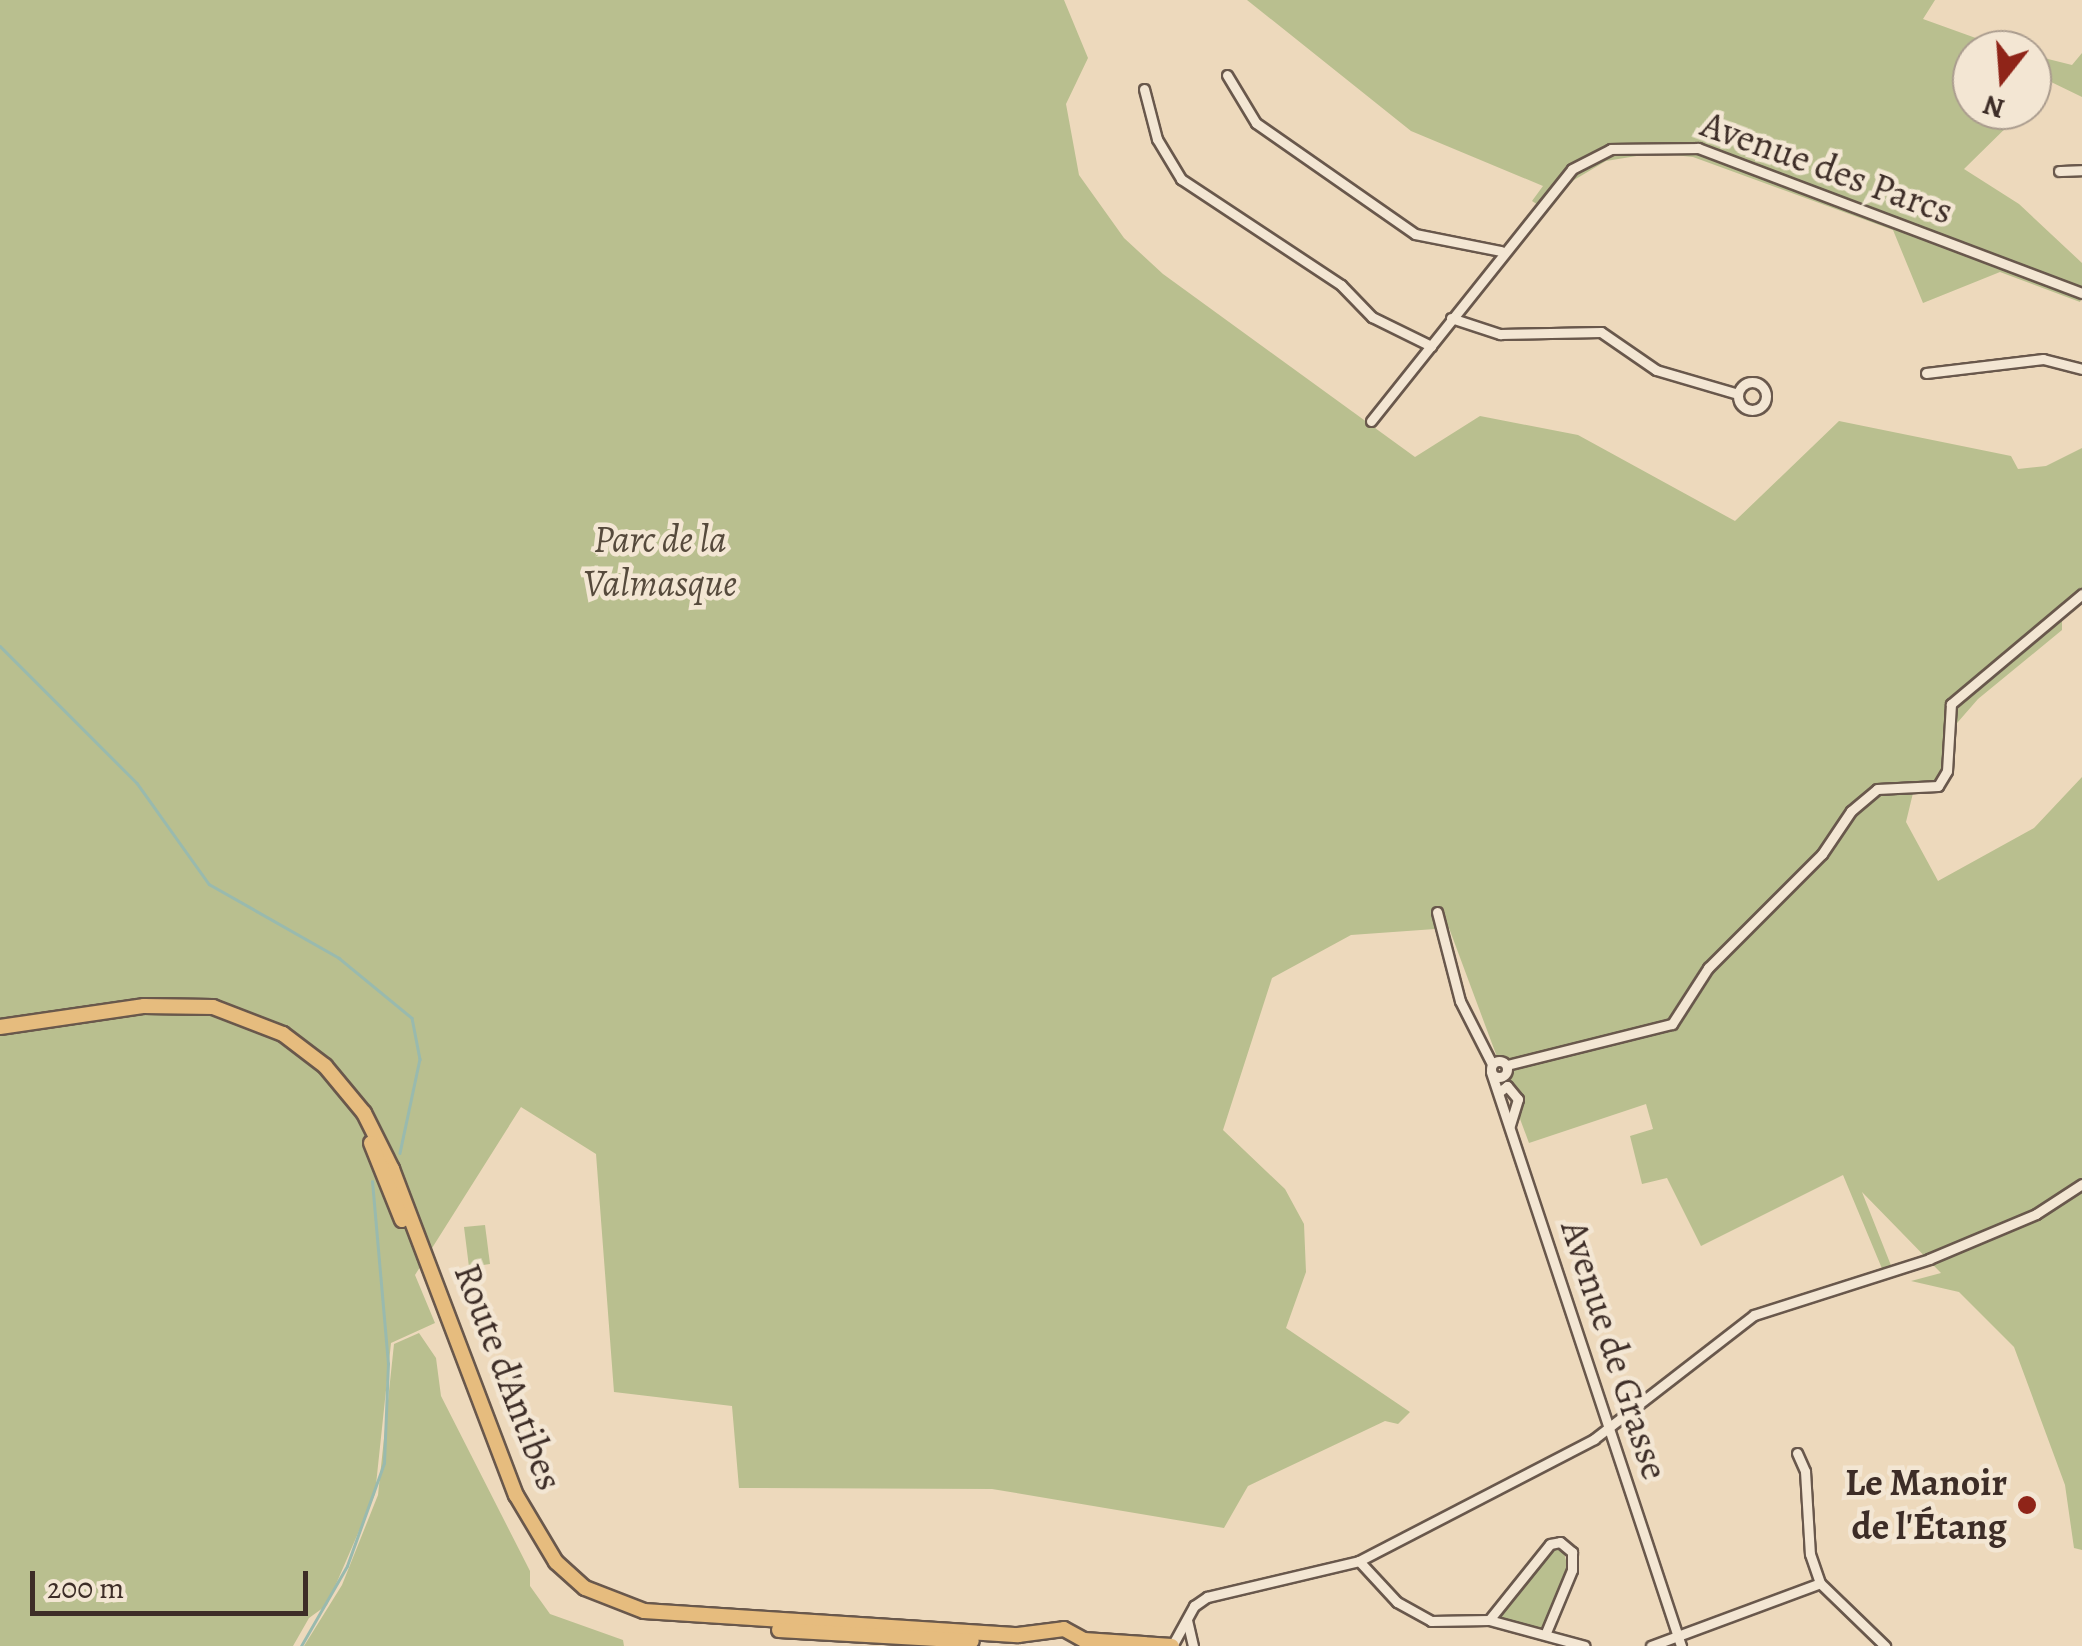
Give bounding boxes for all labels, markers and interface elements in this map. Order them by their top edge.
north arrow [1952,30,2052,130]
text: N [1979,86,2009,128]
street label: Avenue des Parcs [1695,101,1959,235]
park label: Parc de la Valmasque [583,517,737,606]
street label: Avenue de Grasse [1551,1215,1677,1485]
street label: Route d'Antibes [444,1257,572,1497]
place label: Le Manoir de l'Étang [1845,1460,2007,1550]
marker: Le Manoir de l'Étang [2016,1494,2038,1516]
scale bar [35,1551,312,1613]
text: 200 m [47,1568,124,1608]

